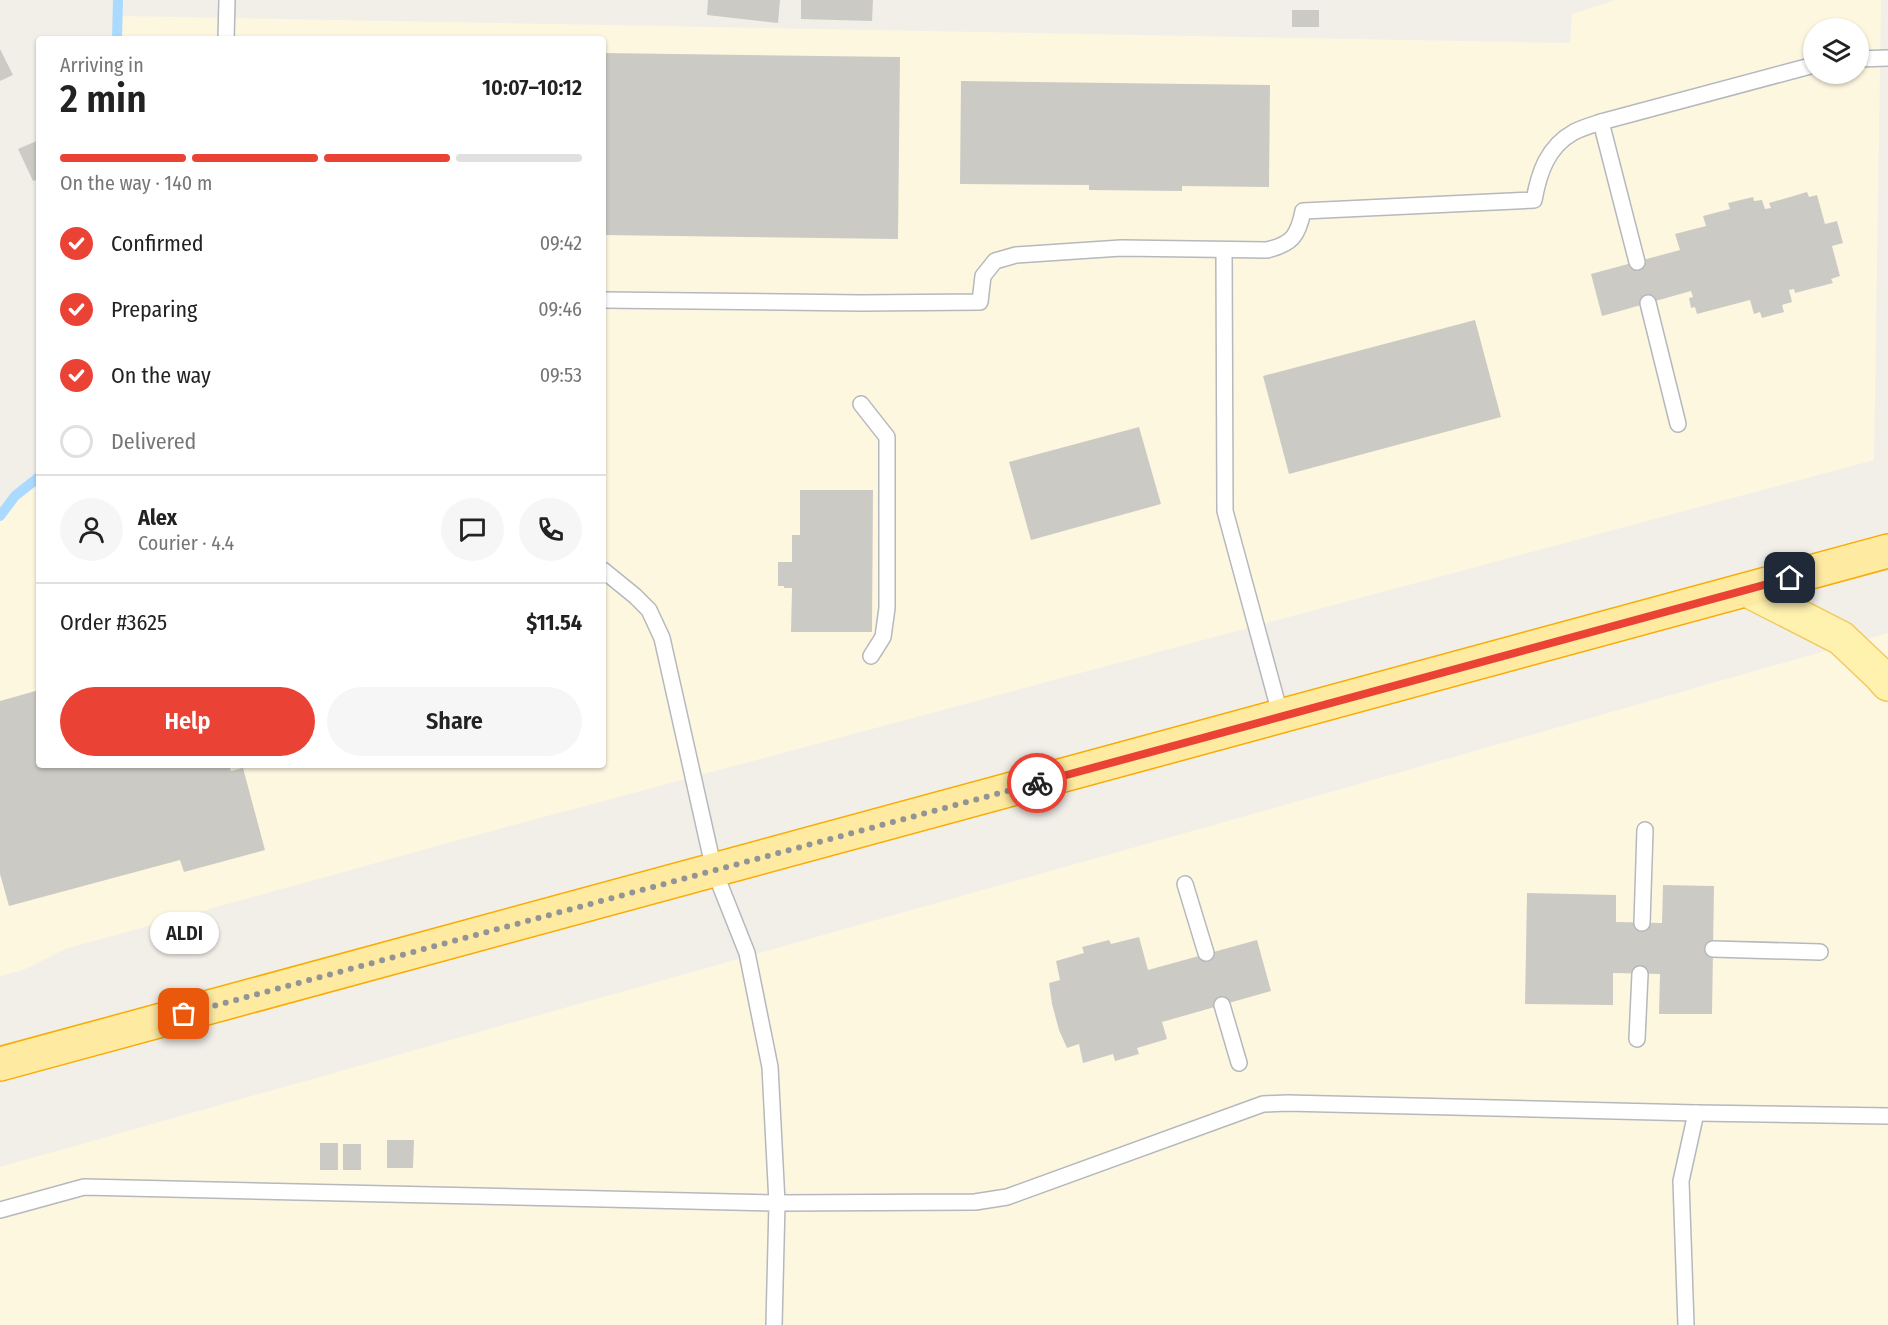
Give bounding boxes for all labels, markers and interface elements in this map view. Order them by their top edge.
map controls [1803,18,1869,84]
button: layers [1803,18,1869,84]
text: Arriving in [60,53,144,77]
text: 10:07–10:12 [482,74,582,101]
text: 2 min [60,76,147,122]
text: On the way · 140 m [60,171,212,195]
icon: check [60,227,93,260]
text: Confirmed [111,230,204,257]
text: 09:42 [540,231,582,255]
icon: check [60,293,93,326]
text: Preparing [111,296,197,323]
text: 09:46 [538,297,582,321]
icon: check [60,359,93,392]
text: On the way [111,362,211,389]
text: 09:53 [540,363,582,387]
text: Delivered [111,428,196,455]
button: person [60,498,123,561]
button: chat [441,498,504,561]
button: phone [519,498,582,561]
text: Alex [138,504,177,531]
text: Courier · 4.4 [138,531,234,555]
pin [1764,552,1815,603]
icon: home [1773,561,1806,594]
text: Order #3625 [60,609,167,636]
text: $11.54 [526,609,582,636]
button: Help [60,687,315,756]
button: Share [327,687,582,756]
courier [1007,753,1067,813]
icon: bike [1021,767,1054,800]
callout: ALDI [150,912,219,954]
text: ALDI [166,921,203,945]
pin [158,988,209,1039]
icon: bag [167,997,200,1030]

